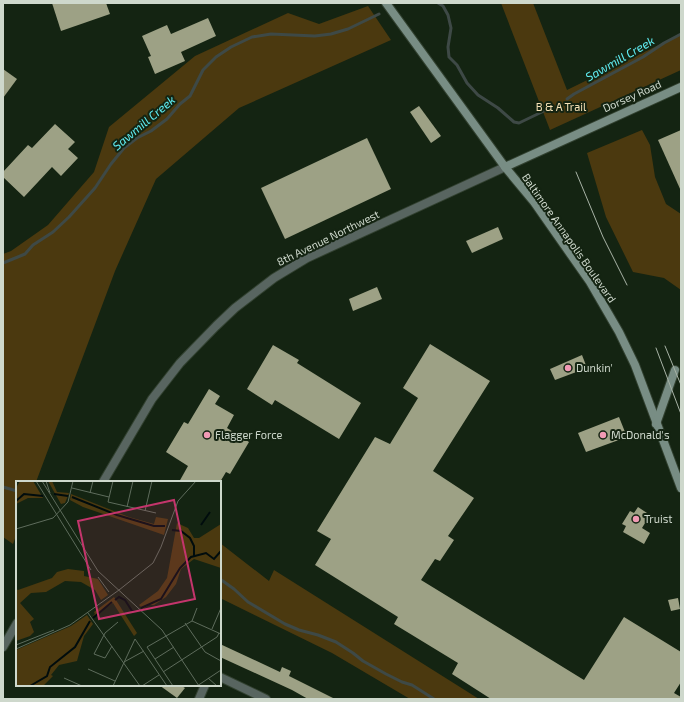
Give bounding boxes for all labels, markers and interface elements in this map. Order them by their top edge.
water label: Sawmill Creek [583,33,656,84]
street label: Dorsey Road [600,77,663,114]
water label: Sawmill Creek [109,92,177,152]
park label: B & A Trail [536,100,587,113]
street label: Baltimore Annapolis Boulevard [520,171,619,305]
street label: 8th Avenue Northwest [274,207,381,268]
place label: Dunkin' [576,361,613,374]
marker: Dunkin' [563,363,573,373]
place label: Flagger Force [215,428,283,441]
place label: McDonald's [611,428,670,441]
marker: Flagger Force [202,430,212,440]
marker: McDonald's [598,430,608,440]
inset map [16,481,221,686]
place label: Truist [644,512,673,525]
marker: Truist [631,514,641,524]

